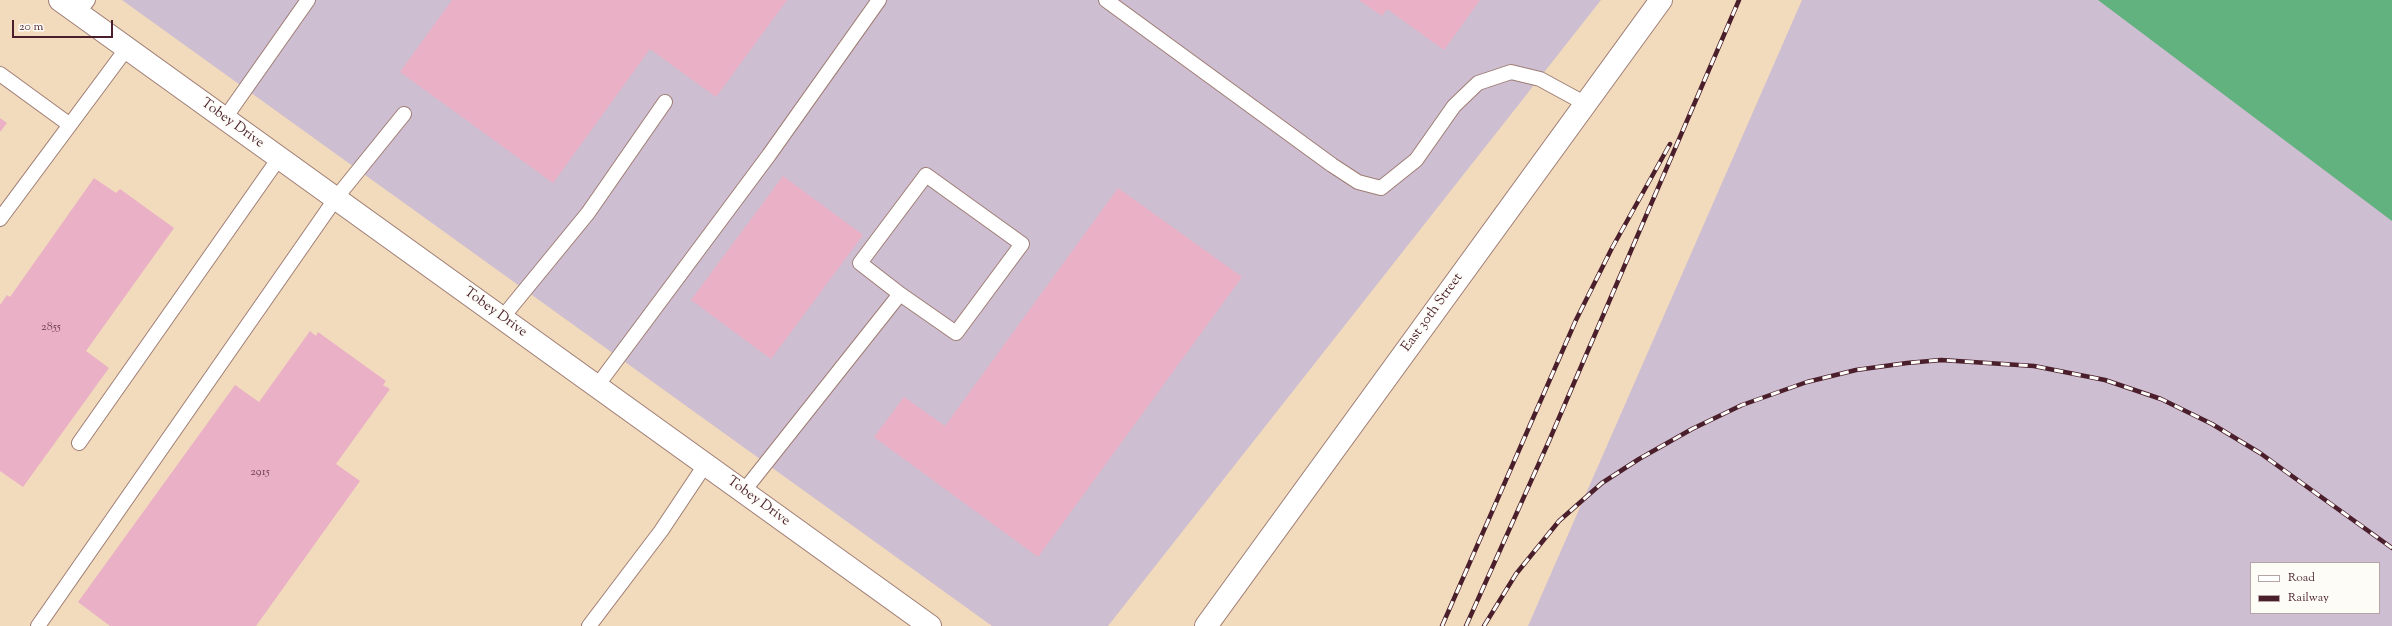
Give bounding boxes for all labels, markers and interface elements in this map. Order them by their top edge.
scale bar [14,12,115,38]
text: 20 m [19,18,43,36]
street label: Tobey Drive [197,96,267,152]
street label: East 30th Street [1399,270,1467,356]
street label: Tobey Drive [460,285,530,341]
house number: 2855 [41,321,61,335]
house number: 2915 [250,466,270,480]
street label: Tobey Drive [723,474,793,530]
legend [2250,562,2380,614]
text: Road [2288,569,2315,587]
text: Railway [2288,589,2329,607]

